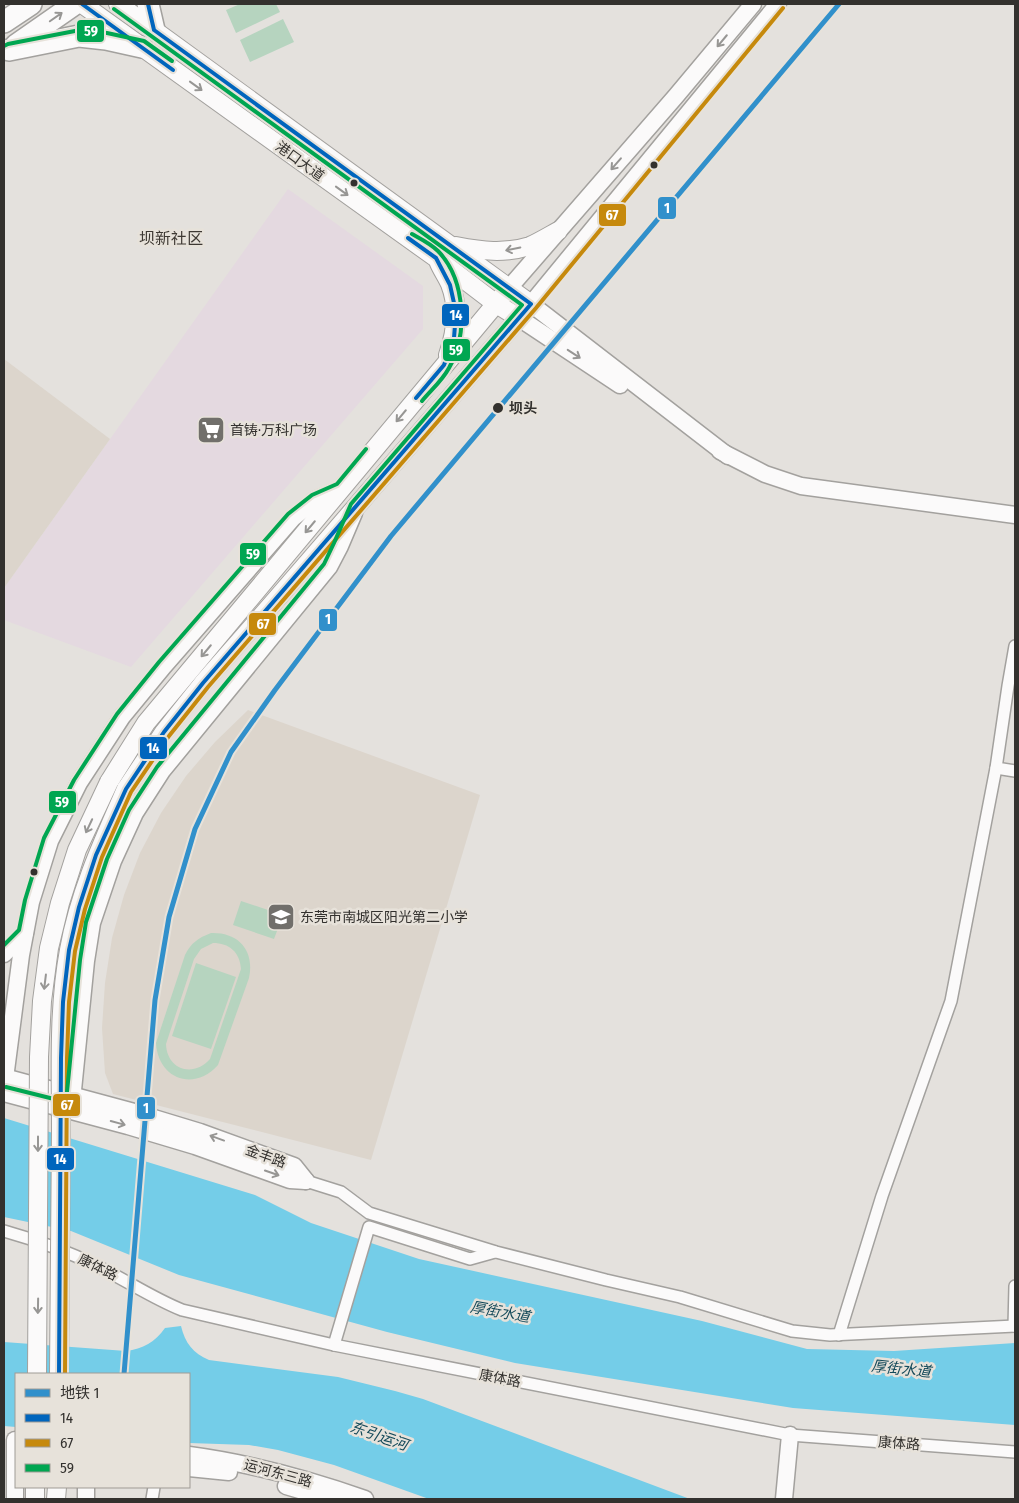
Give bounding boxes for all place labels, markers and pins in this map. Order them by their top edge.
unlabelled marker [649,160,659,170]
unlabelled marker [349,178,359,188]
place label: 坝头 [509,400,537,417]
marker: 坝头 [491,401,505,415]
supermarket icon: 首铸·万科广场 [196,415,226,445]
place label: 首铸·万科广场 [230,422,317,439]
unlabelled marker [29,867,39,877]
school or university icon: 东莞市南城区阳光第二小学 [266,902,296,932]
place label: 东莞市南城区阳光第二小学 [300,909,468,926]

